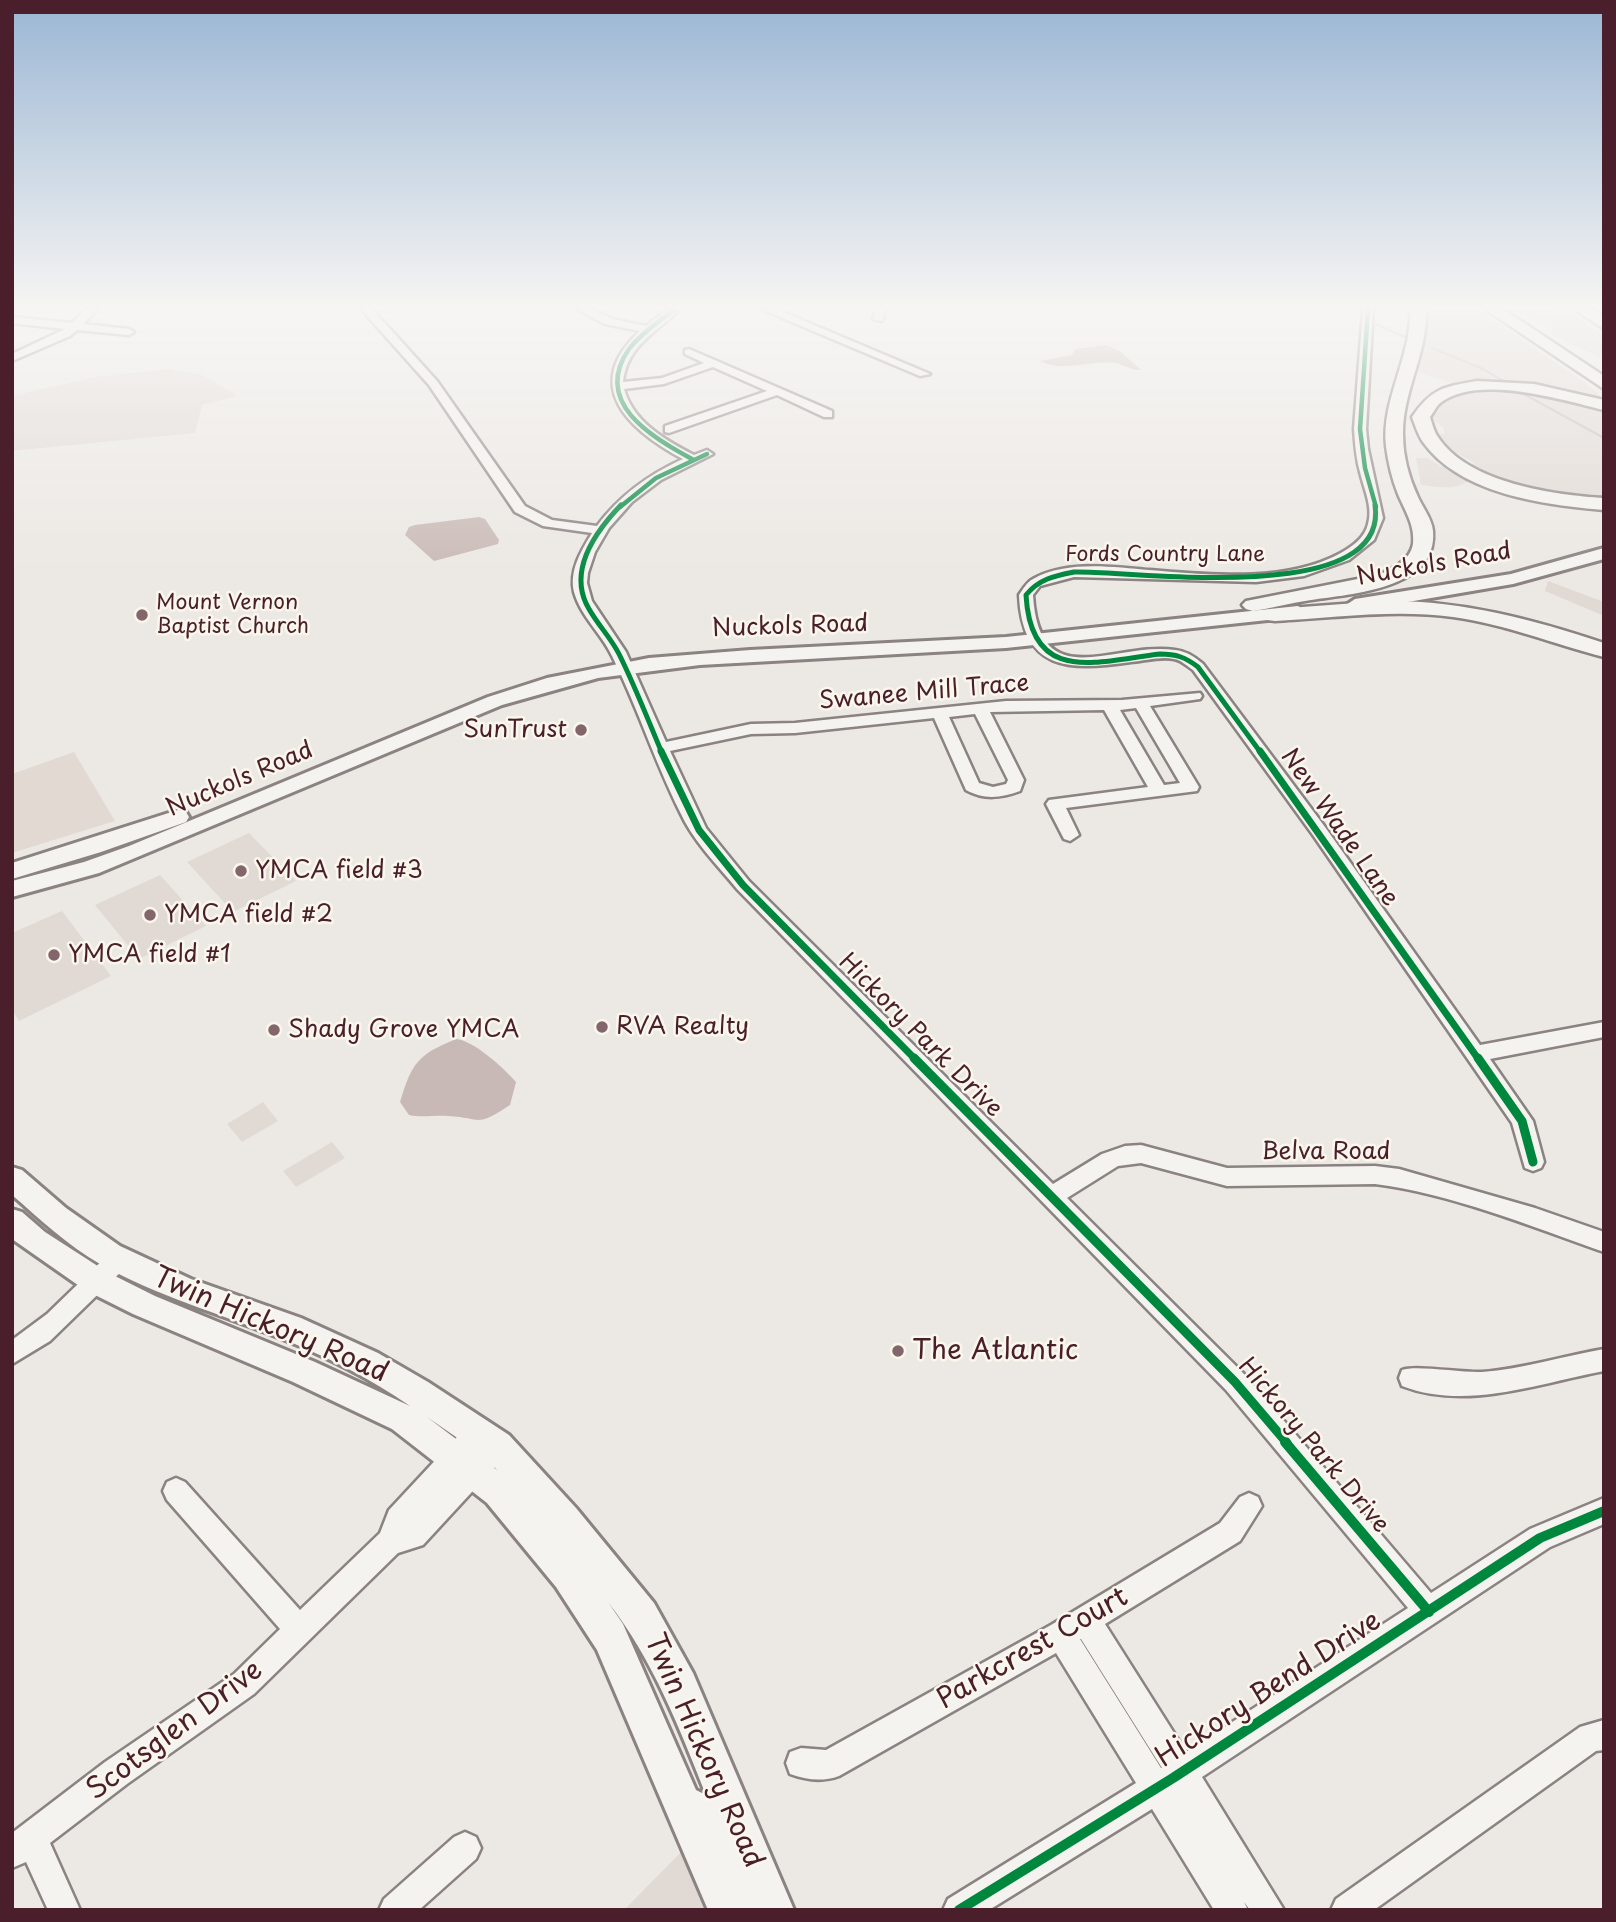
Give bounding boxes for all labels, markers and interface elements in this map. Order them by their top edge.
street label: Nuckols Road [1354,537,1514,593]
street label: Fords Country Lane [1065,542,1265,568]
place label: Mount Vernon Baptist Church [156,590,309,640]
marker: Mount Vernon Baptist Church [134,607,150,623]
street label: Nuckols Road [711,610,869,644]
street label: Swanee Mill Trace [818,669,1030,717]
place label: SunTrust [463,716,567,744]
marker: SunTrust [573,722,589,738]
street label: Nuckols Road [162,736,318,824]
street label: New Wade Lane [1274,744,1404,912]
place label: YMCA field #3 [255,857,423,885]
marker: YMCA field #3 [233,863,249,879]
place label: YMCA field #2 [164,901,333,929]
marker: YMCA field #2 [142,907,158,923]
place label: YMCA field #1 [68,941,231,969]
marker: YMCA field #1 [46,947,62,963]
street label: Hickory Park Drive [832,948,1008,1124]
place label: RVA Realty [616,1013,749,1041]
place label: Shady Grove YMCA [288,1016,519,1044]
marker: RVA Realty [594,1019,610,1035]
marker: Shady Grove YMCA [266,1022,282,1038]
street label: Belva Road [1261,1138,1391,1166]
street label: Twin Hickory Road [147,1261,393,1391]
place label: The Atlantic [912,1334,1078,1368]
marker: The Atlantic [890,1343,906,1359]
street label: Hickory Park Drive [1231,1353,1395,1539]
street label: Parkcrest Court [932,1581,1134,1717]
street label: Hickory Bend Drive [1150,1605,1388,1775]
street label: Twin Hickory Road [636,1629,770,1873]
street label: Scotsglen Drive [80,1654,270,1808]

